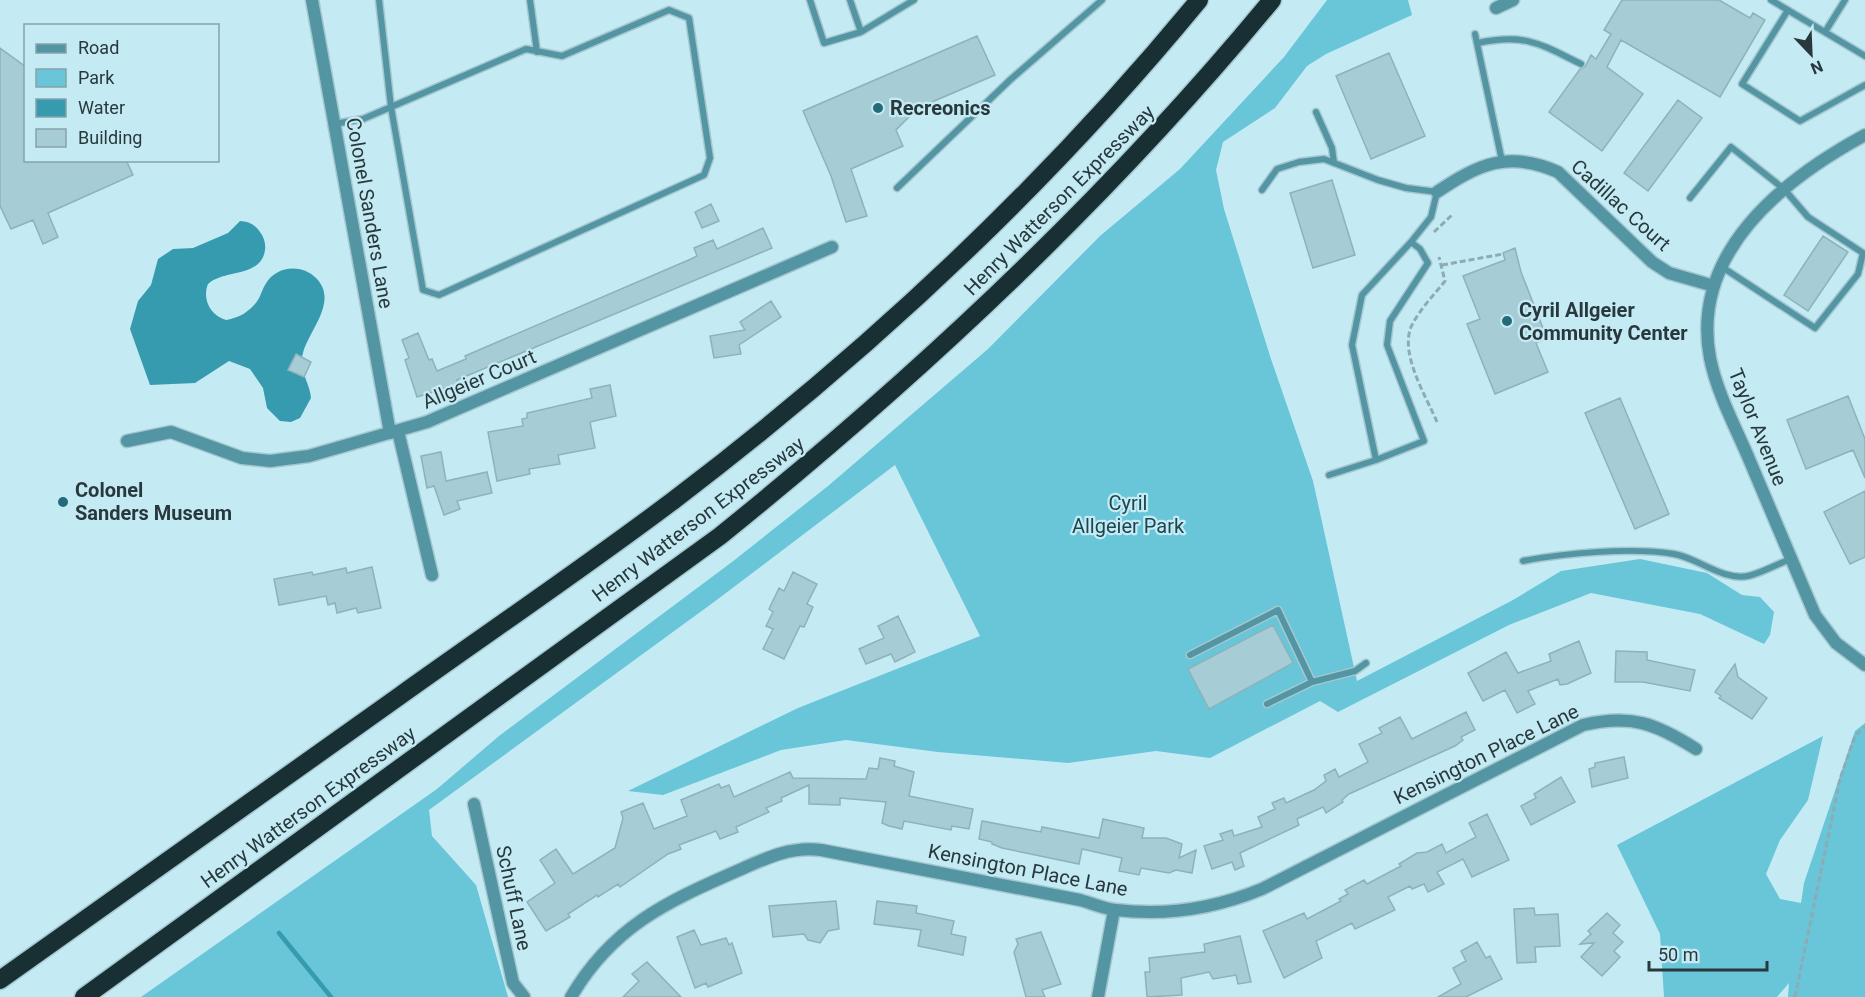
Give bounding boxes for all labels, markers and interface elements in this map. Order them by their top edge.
legend [24,24,219,162]
north arrow [1781,24,1841,84]
text: Road [78,37,119,58]
text: N [1808,56,1826,78]
text: Park [78,67,115,88]
place label: Recreonics [890,96,990,120]
text: Water [78,97,125,118]
street label: Henry Watterson Expressway [959,99,1160,300]
marker: Recreonics [871,101,885,115]
street label: Colonel Sanders Lane [341,116,399,310]
text: Building [78,127,142,148]
street label: Cadillac Court [1566,154,1676,256]
place label: Cyril Allgeier Community Center [1519,298,1688,345]
marker: Cyril Allgeier Community Center [1500,314,1514,328]
street label: Allgeier Court [419,344,539,414]
street label: Taylor Avenue [1724,365,1792,489]
street label: Henry Watterson Expressway [587,431,809,607]
place label: Colonel Sanders Museum [75,478,232,525]
park label: Cyril Allgeier Park [1072,491,1185,538]
marker: Colonel Sanders Museum [56,495,70,509]
street label: Kensington Place Lane [1390,699,1582,809]
street label: Henry Watterson Expressway [196,721,420,893]
street label: Kensington Place Lane [926,839,1130,901]
street label: Schuff Lane [491,843,537,953]
scale bar [1649,934,1768,972]
text: 50 m [1658,944,1698,965]

